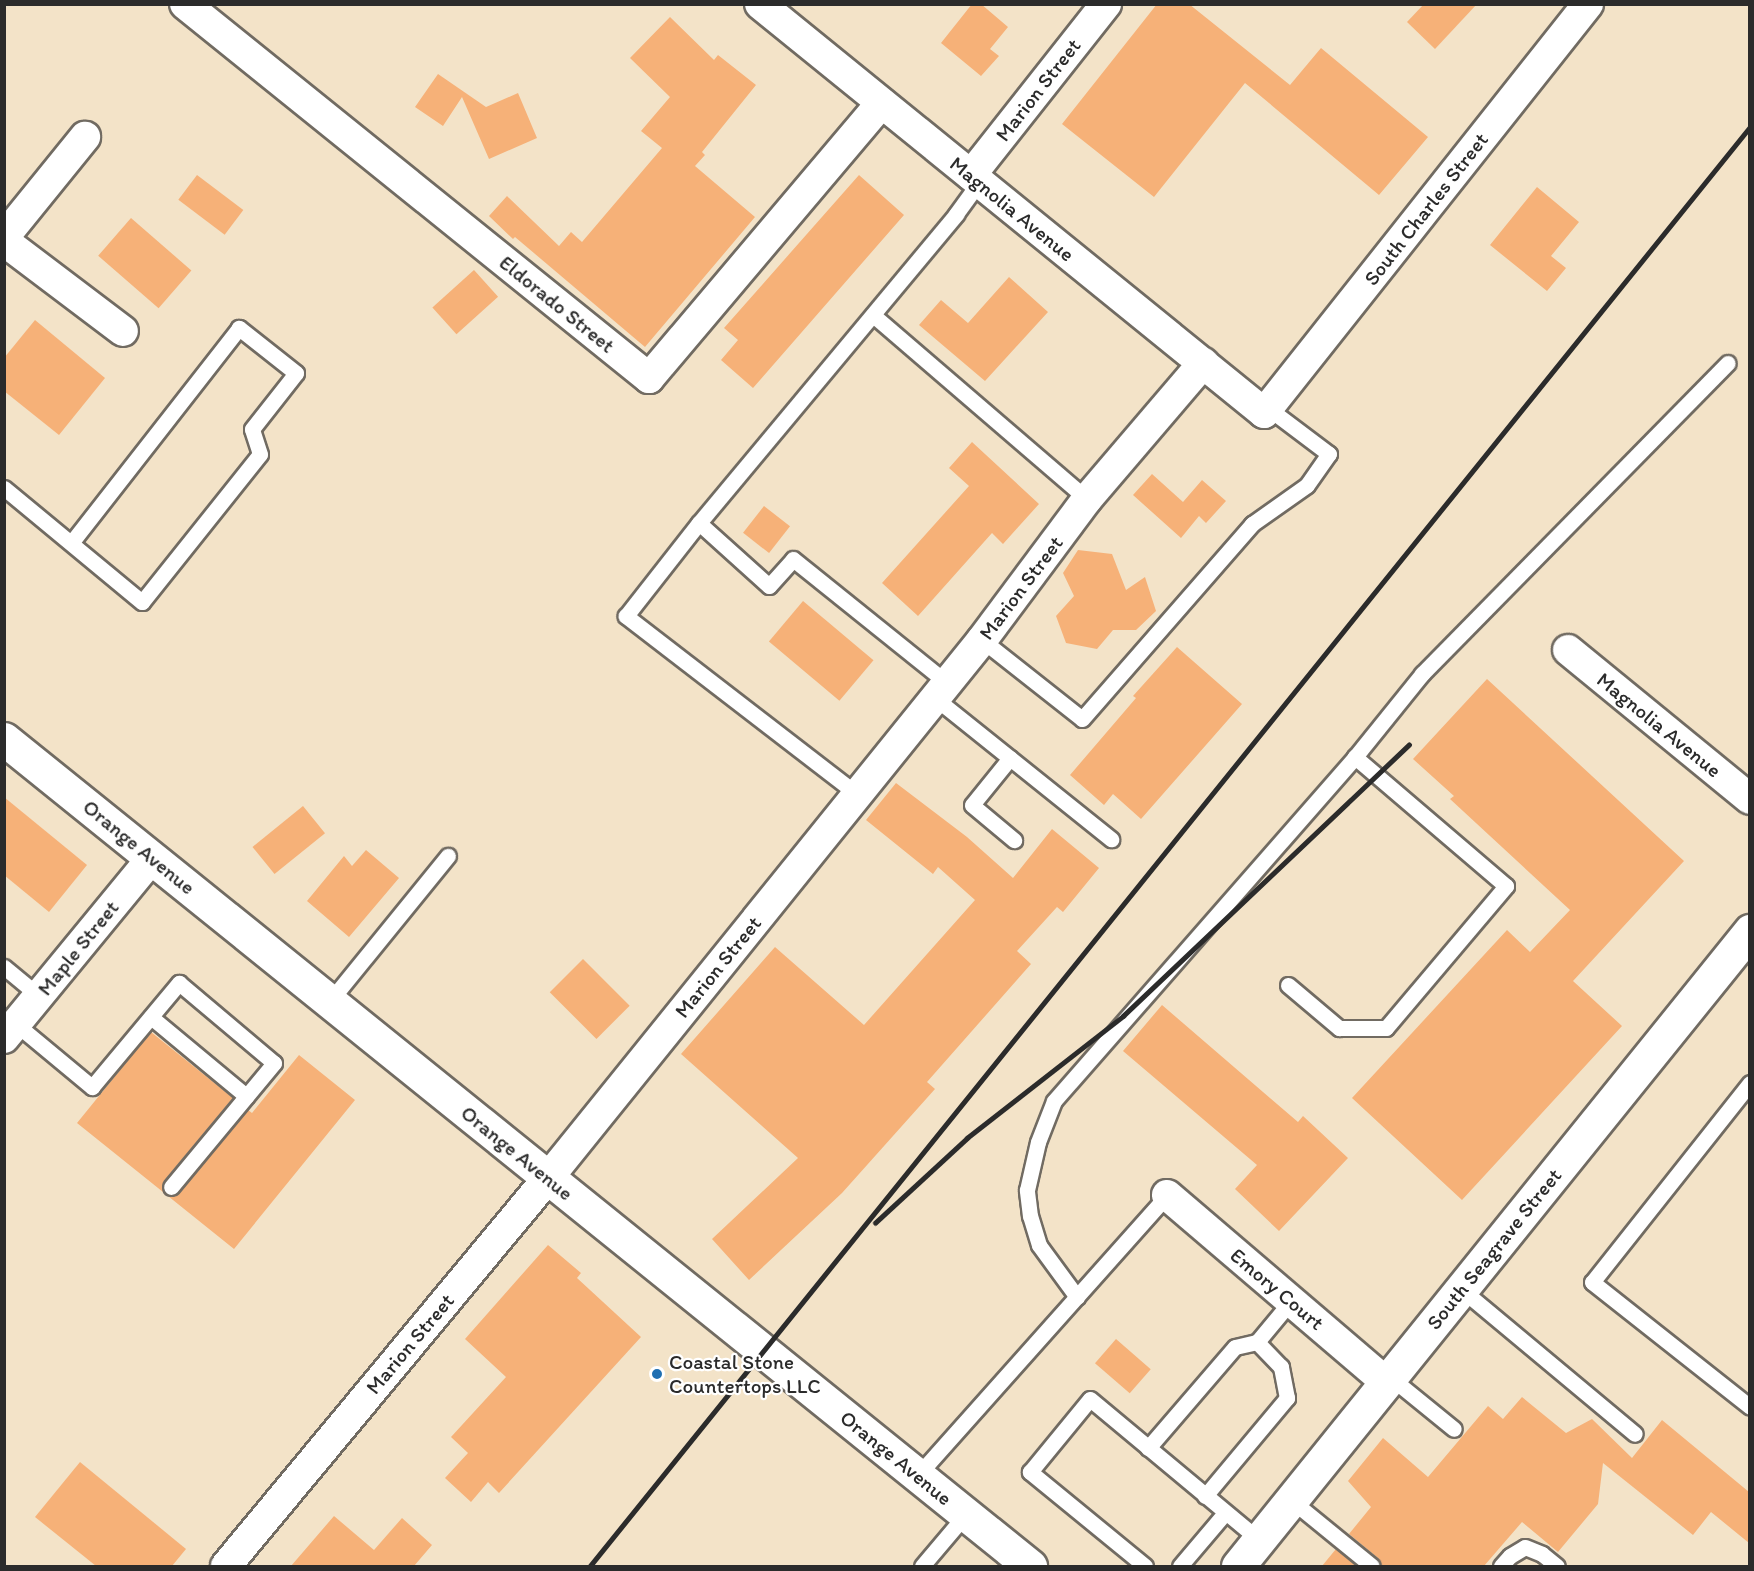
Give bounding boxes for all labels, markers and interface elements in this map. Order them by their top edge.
street label: Marion Street [990,34,1086,146]
street label: South Charles Street [1359,128,1493,290]
street label: Magnolia Avenue [945,151,1079,267]
street label: Eldorado Street [494,250,620,358]
street label: Marion Street [974,531,1068,645]
street label: Magnolia Avenue [1592,667,1726,783]
street label: Orange Avenue [78,794,200,900]
street label: Maple Street [32,896,124,1000]
street label: Marion Street [669,911,767,1023]
street label: Orange Avenue [456,1100,578,1206]
street label: South Seagrave Street [1422,1164,1566,1334]
street label: Emory Court [1225,1243,1329,1335]
street label: Marion Street [361,1289,459,1399]
place label: Coastal Stone Countertops LLC [669,1349,821,1399]
marker: Coastal Stone Countertops LLC [650,1367,664,1381]
street label: Orange Avenue [835,1405,957,1511]

